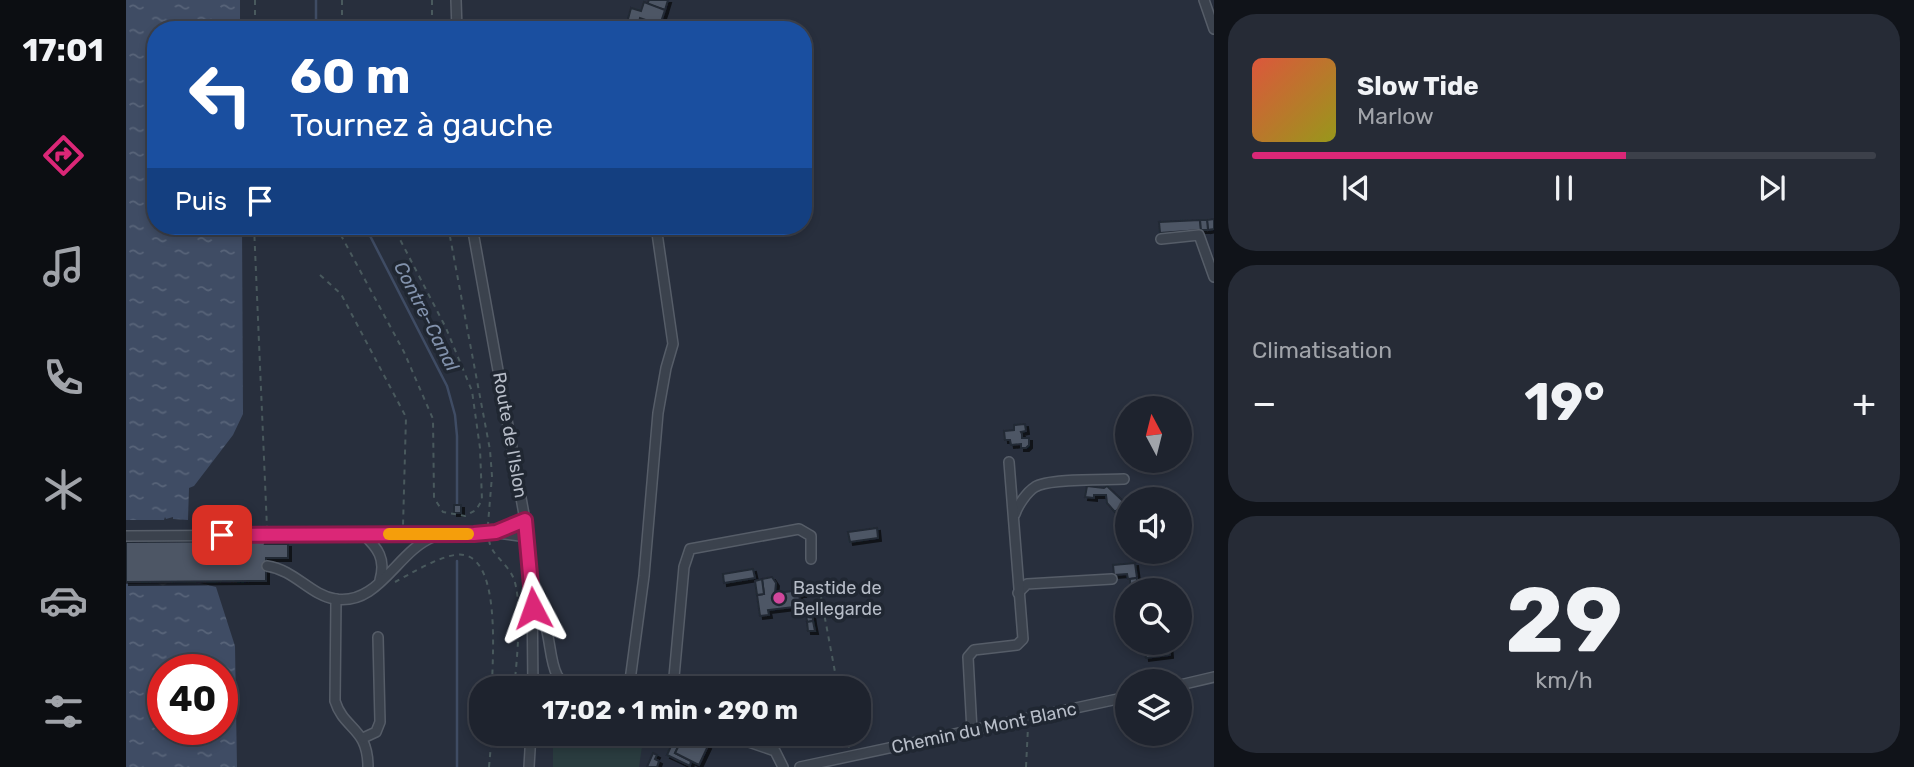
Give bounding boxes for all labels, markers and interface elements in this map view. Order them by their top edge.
text: 17:01 [22,31,104,69]
text: 60 m [290,47,411,105]
icon: left [175,49,266,140]
text: Slow Tide [1357,71,1479,102]
text: Marlow [1357,102,1434,130]
text: Tournez à gauche [290,106,553,144]
icon: directions [39,131,88,180]
icon: previous [1337,169,1375,207]
icon: pause [1545,169,1583,207]
icon: next [1753,169,1791,207]
icon: arrive [241,182,279,220]
text: Puis [175,186,227,217]
icon: music [39,242,88,291]
water label: Contre-Canal [389,257,464,375]
text: Climatisation [1252,336,1392,364]
icon: phone [39,353,88,402]
street label: Route de l'Islon [488,370,532,500]
text: 19° [1524,371,1605,433]
text: − [1252,380,1277,426]
text: + [1852,380,1876,426]
north arrow [1115,396,1192,472]
map controls [1115,396,1192,746]
icon: climate [39,465,88,514]
button: sound [1115,487,1192,564]
pin [192,505,252,565]
icon: arrive [203,516,241,554]
text: 29 [1505,566,1623,674]
position arrow [496,571,570,645]
icon: car [39,576,88,625]
place label: Bastide de Bellegarde [793,577,882,620]
button: search [1115,578,1192,655]
marker: Bastide de Bellegarde [771,590,787,606]
speed limit sign: 40 [147,654,238,745]
text: km/h [1535,666,1593,694]
button: layers [1115,669,1192,746]
icon: filters [39,687,88,736]
text: 17:02 · 1 min · 290 m [542,695,798,726]
street label: Chemin du Mont Blanc [889,698,1079,758]

